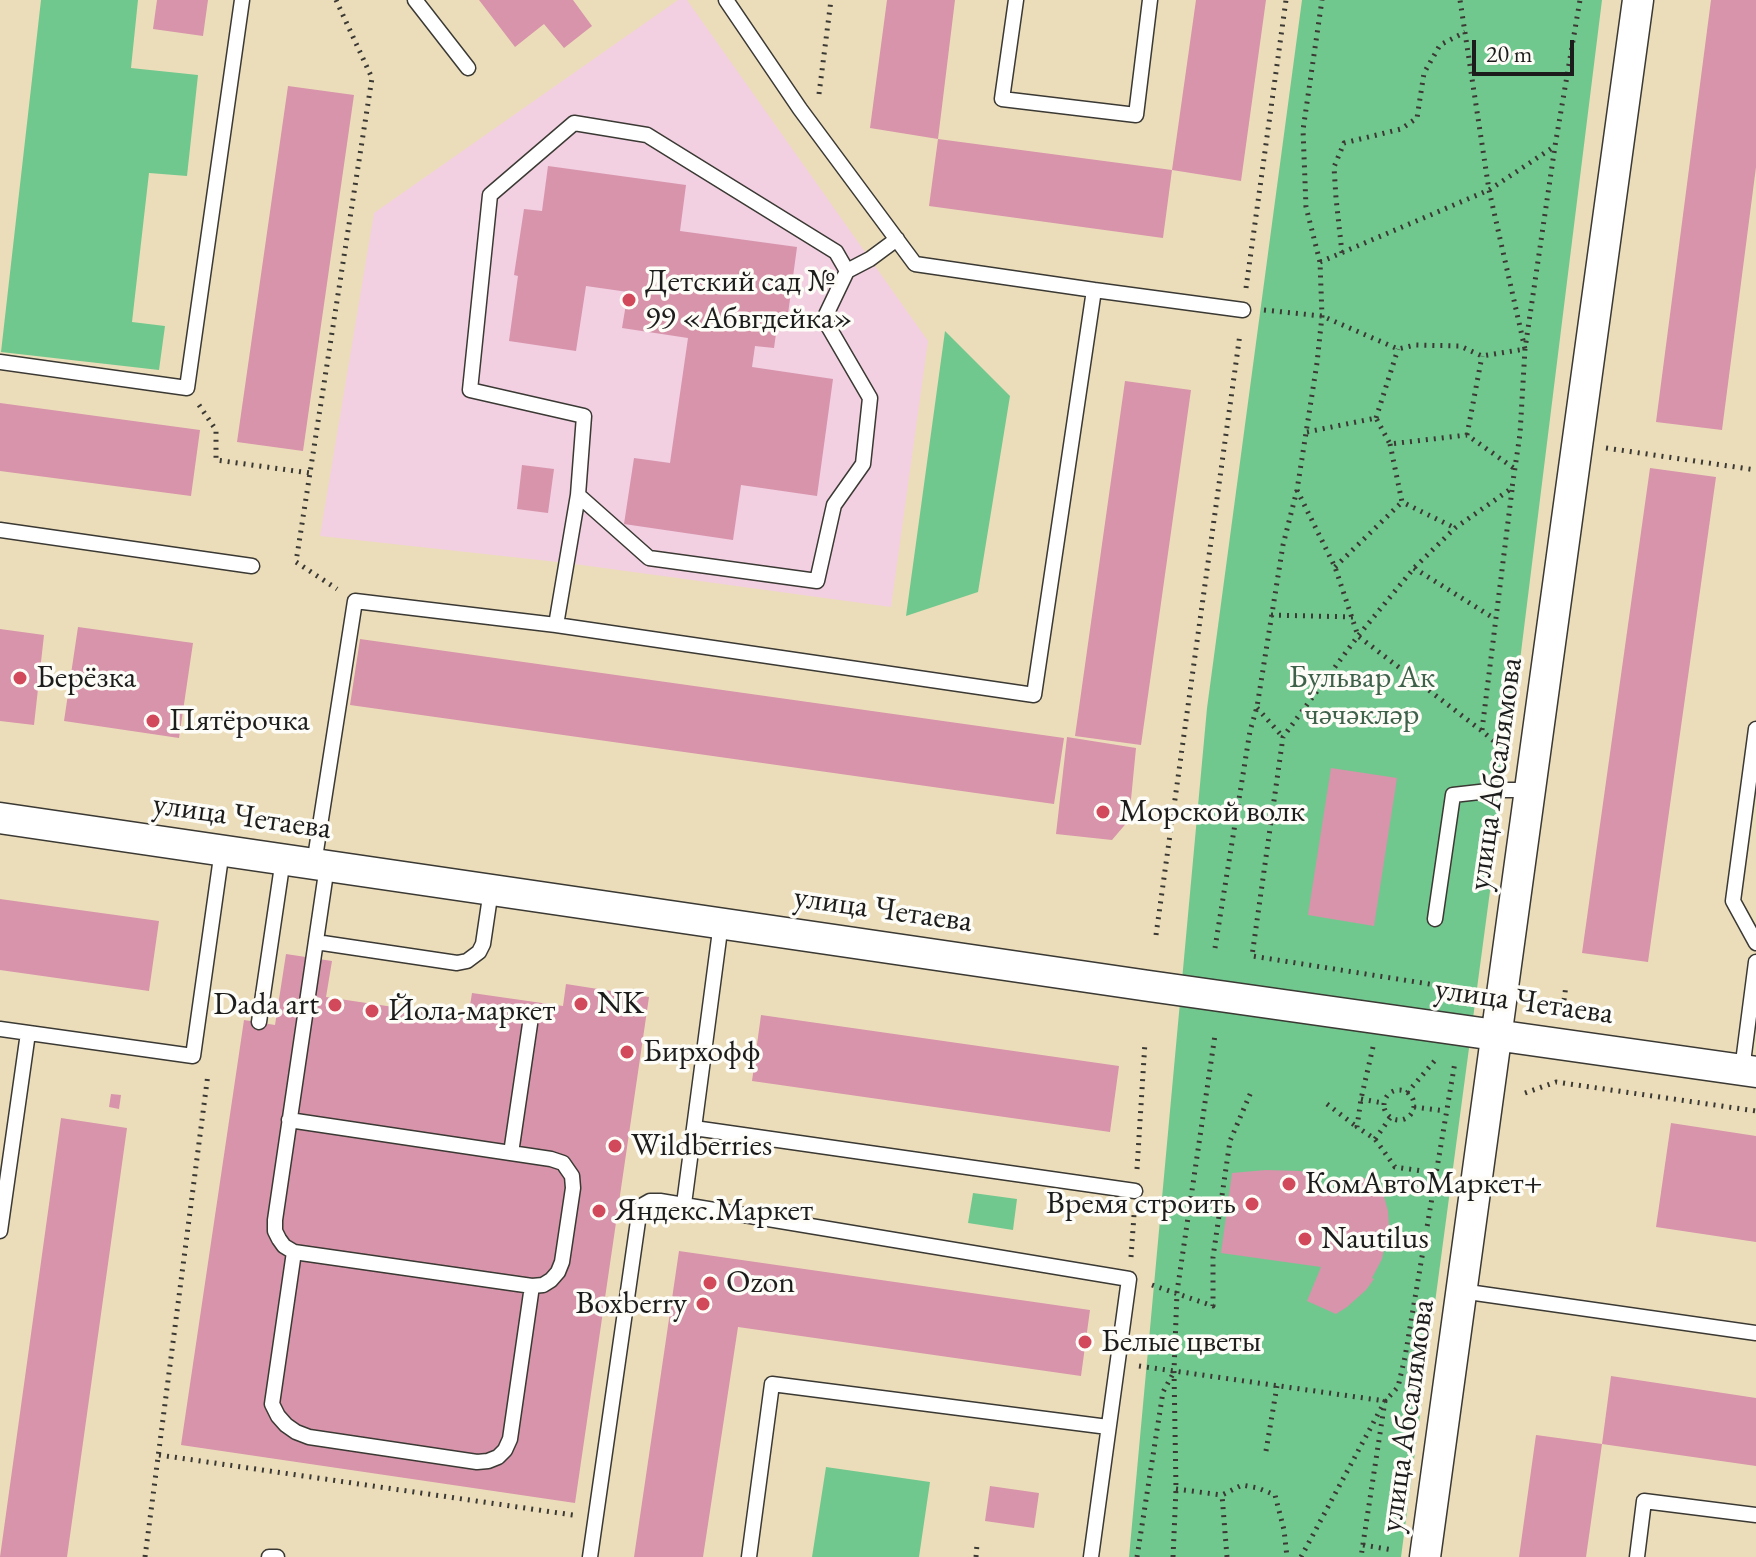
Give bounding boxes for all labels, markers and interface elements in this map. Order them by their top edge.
scale bar [1476,24,1578,74]
text: 20 m [1486,38,1533,69]
place label: Детский сад № 99 «Абвгдейка» [645,263,852,338]
marker: Детский сад № 99 «Абвгдейка» [620,291,638,309]
street label: улица Абсалямова [1461,655,1531,893]
place label: Берёзка [36,659,136,697]
park label: Бульвар Ак чәчәкләр [1289,659,1435,734]
marker: Берёзка [11,669,29,687]
place label: Пятёрочка [169,702,310,740]
marker: Пятёрочка [144,712,162,730]
street label: улица Четаева [150,785,334,849]
place label: Морской волк [1119,793,1305,831]
marker: Морской волк [1094,803,1112,821]
street label: улица Четаева [791,878,975,942]
street label: улица Четаева [1432,970,1616,1034]
place label: NK [597,985,644,1023]
place label: Dada art [213,986,319,1024]
place label: Йола-маркет [388,992,555,1030]
marker: NK [572,995,590,1013]
marker: Dada art [326,996,344,1014]
marker: Йола-маркет [363,1002,381,1020]
place label: Бирхофф [643,1033,760,1071]
marker: Бирхофф [618,1043,636,1061]
place label: Wildberries [631,1127,772,1165]
marker: Wildberries [606,1137,624,1155]
place label: КомАвтоМаркет+ [1305,1165,1542,1203]
marker: КомАвтоМаркет+ [1280,1175,1298,1193]
place label: Время строить [1046,1185,1236,1223]
place label: Яндекс.Маркет [615,1192,813,1230]
marker: Время строить [1243,1195,1261,1213]
marker: Яндекс.Маркет [590,1202,608,1220]
place label: Nautilus [1321,1220,1429,1258]
marker: Nautilus [1296,1230,1314,1248]
place label: Ozon [726,1264,795,1302]
marker: Ozon [701,1274,719,1292]
place label: Boxberry [575,1285,687,1323]
marker: Boxberry [694,1295,712,1313]
street label: улица Абсалямова [1373,1297,1443,1535]
place label: Белые цветы [1101,1323,1261,1361]
marker: Белые цветы [1076,1333,1094,1351]

